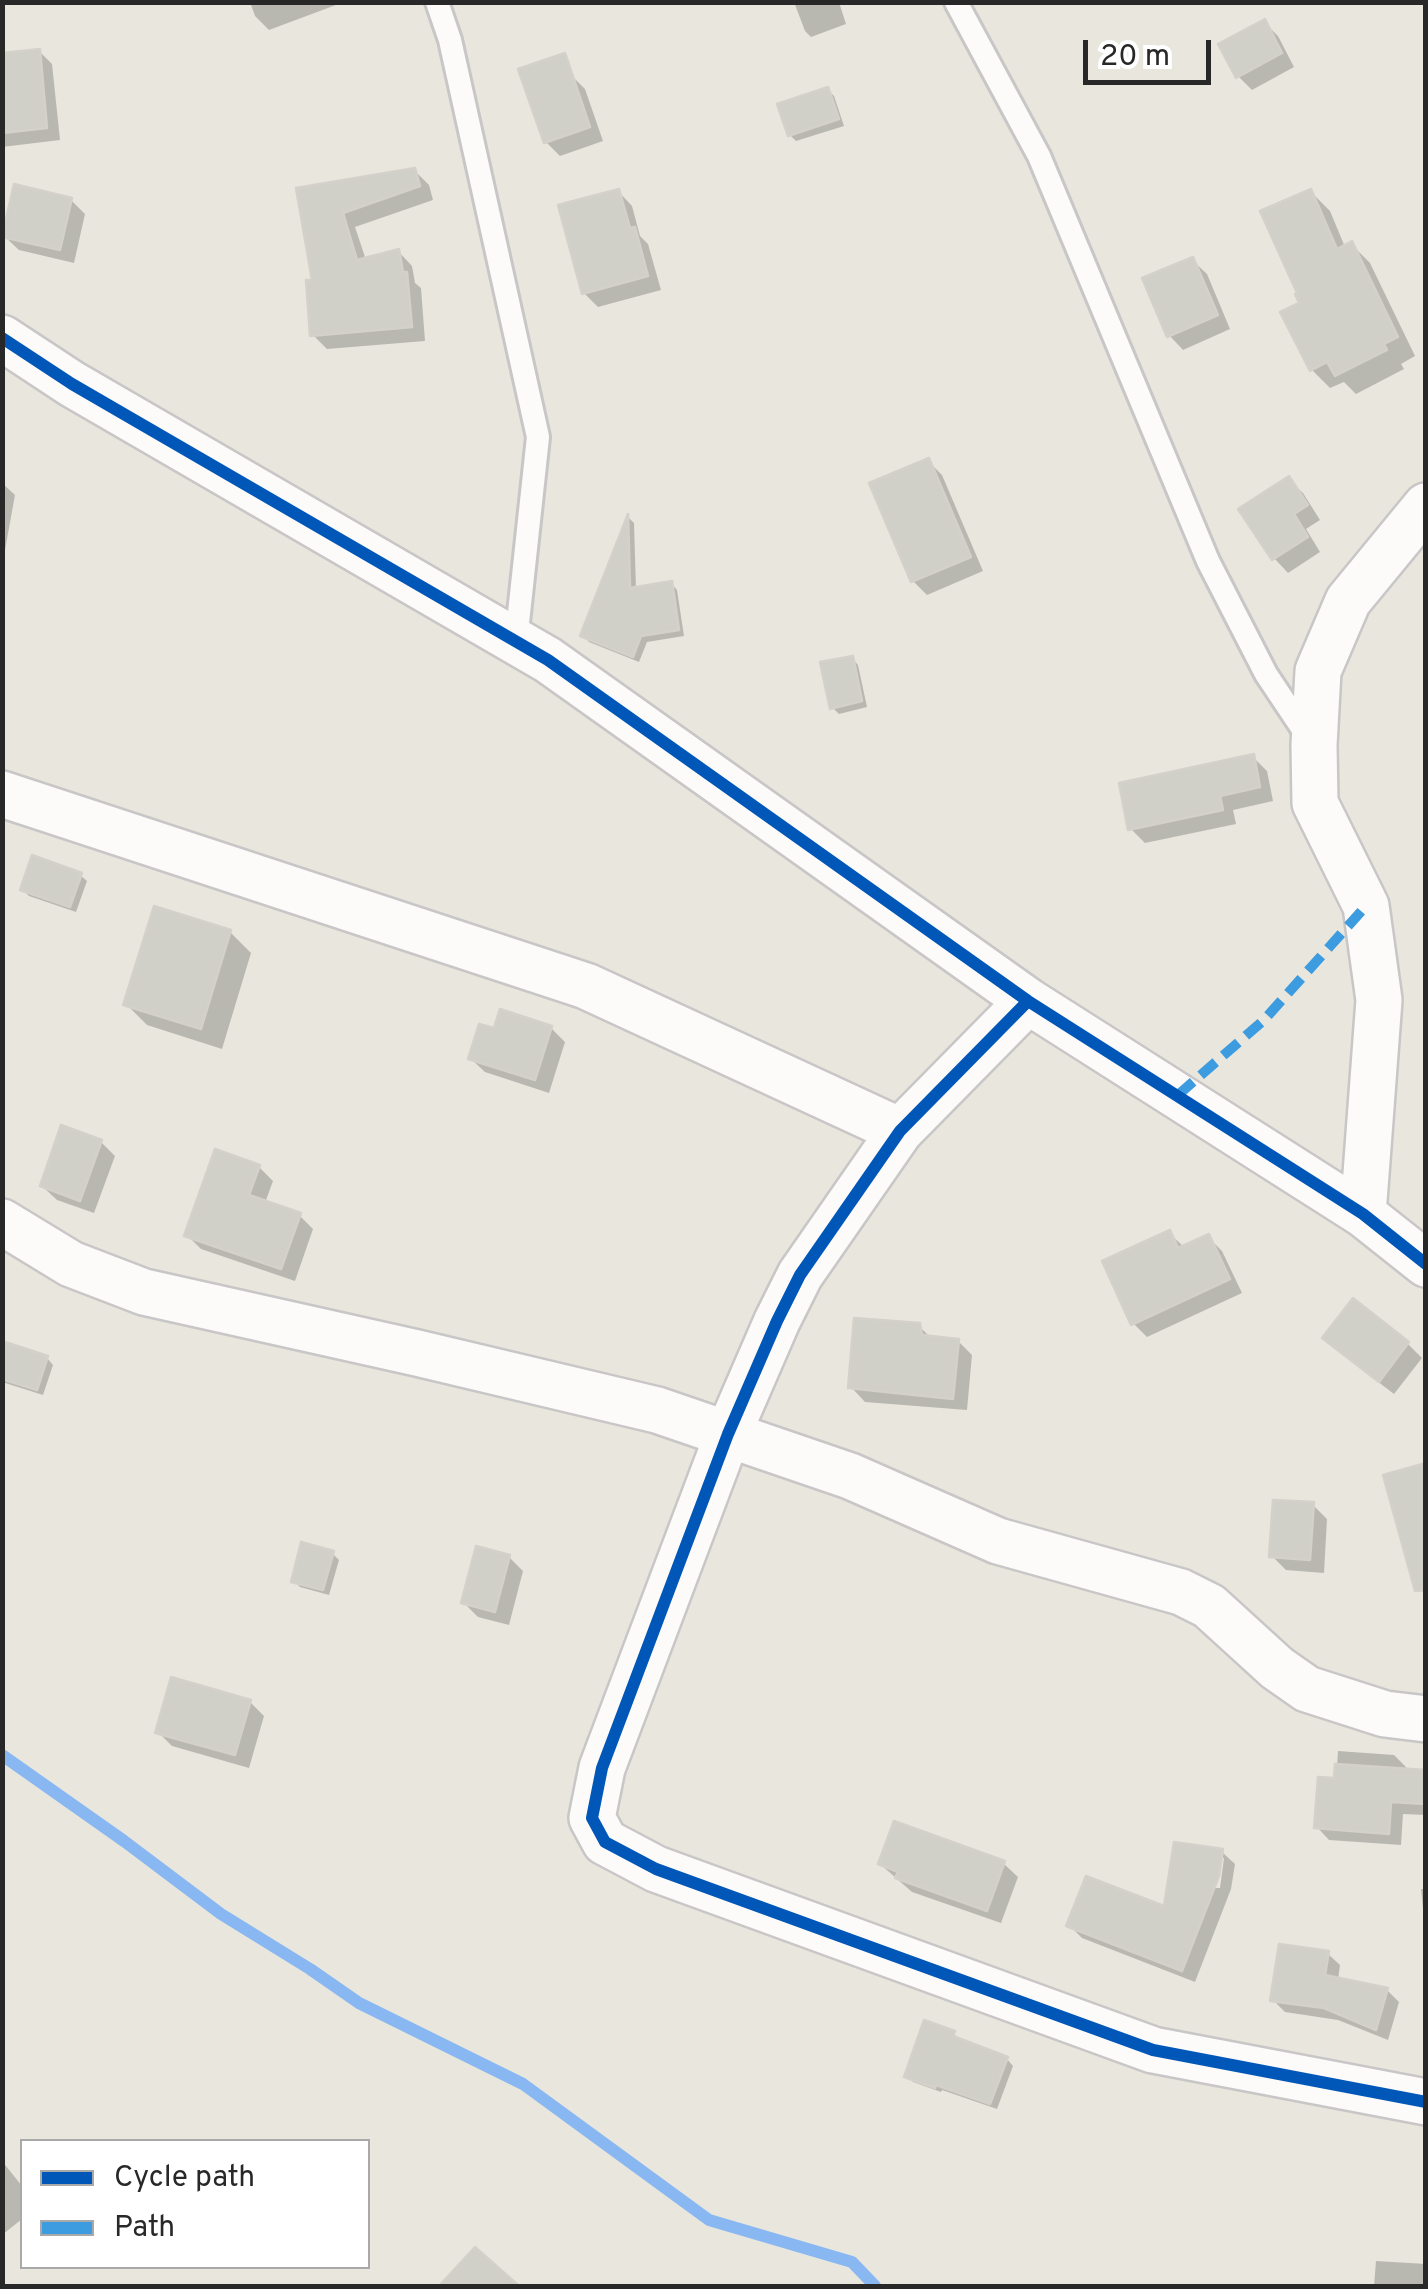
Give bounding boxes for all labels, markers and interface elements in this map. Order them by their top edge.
scale bar [1088,20,1216,82]
text: 20 m [1100,39,1170,76]
legend [20,2139,370,2269]
text: Cycle path [114,2160,255,2197]
text: Path [114,2210,175,2247]

